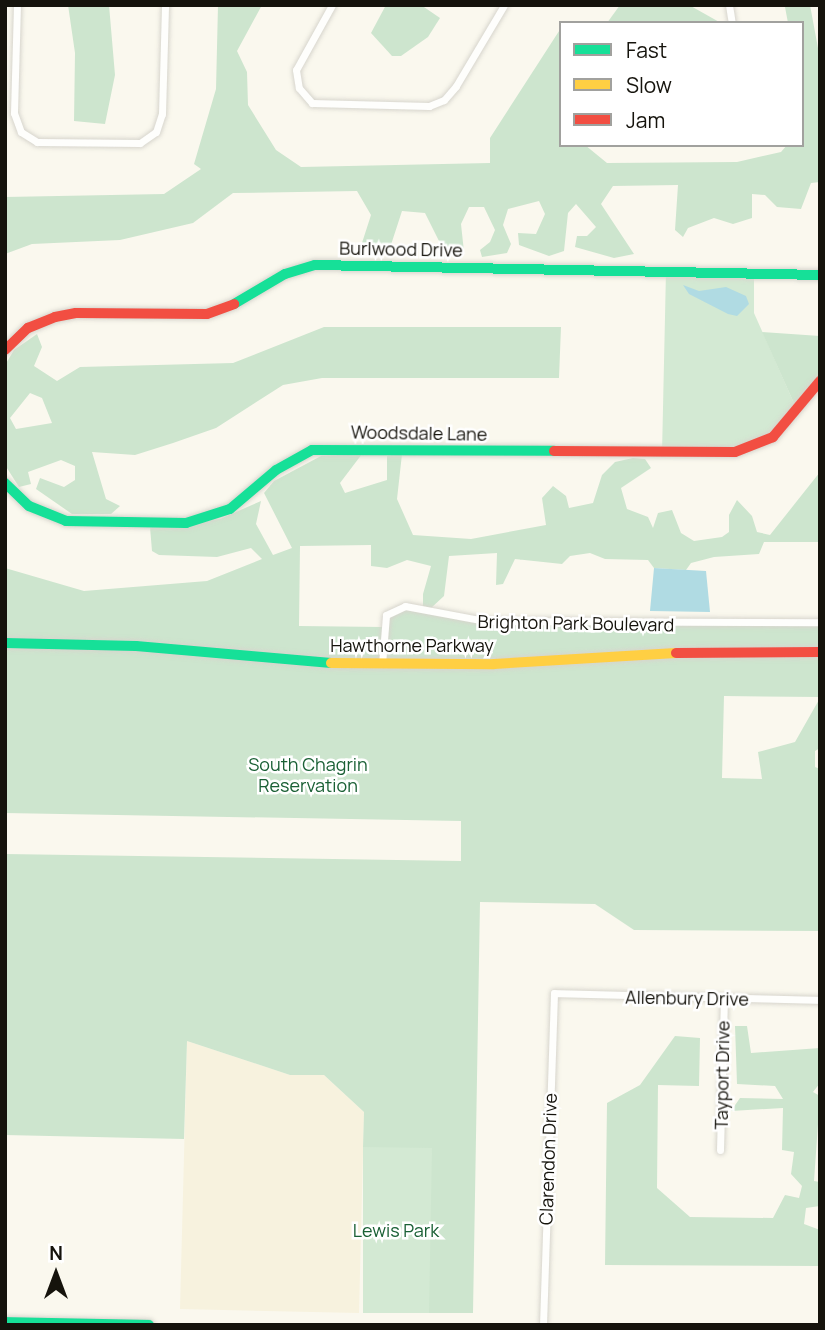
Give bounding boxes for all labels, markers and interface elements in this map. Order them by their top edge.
legend [559,21,804,147]
text: Fast [626,36,667,64]
text: Slow [626,71,672,99]
text: Jam [626,106,665,134]
street label: Burlwood Drive [339,237,463,261]
street label: Woodsdale Lane [351,421,487,445]
street label: Brighton Park Boulevard [478,610,674,636]
street label: Hawthorne Parkway [330,634,494,656]
park label: South Chagrin Reservation [248,754,368,796]
street label: Allenbury Drive [625,986,749,1010]
street label: Tayport Drive [710,1020,734,1130]
street label: Clarendon Drive [535,1093,561,1225]
park label: Lewis Park [353,1219,439,1241]
north arrow [21,1239,91,1309]
text: N [49,1240,63,1266]

